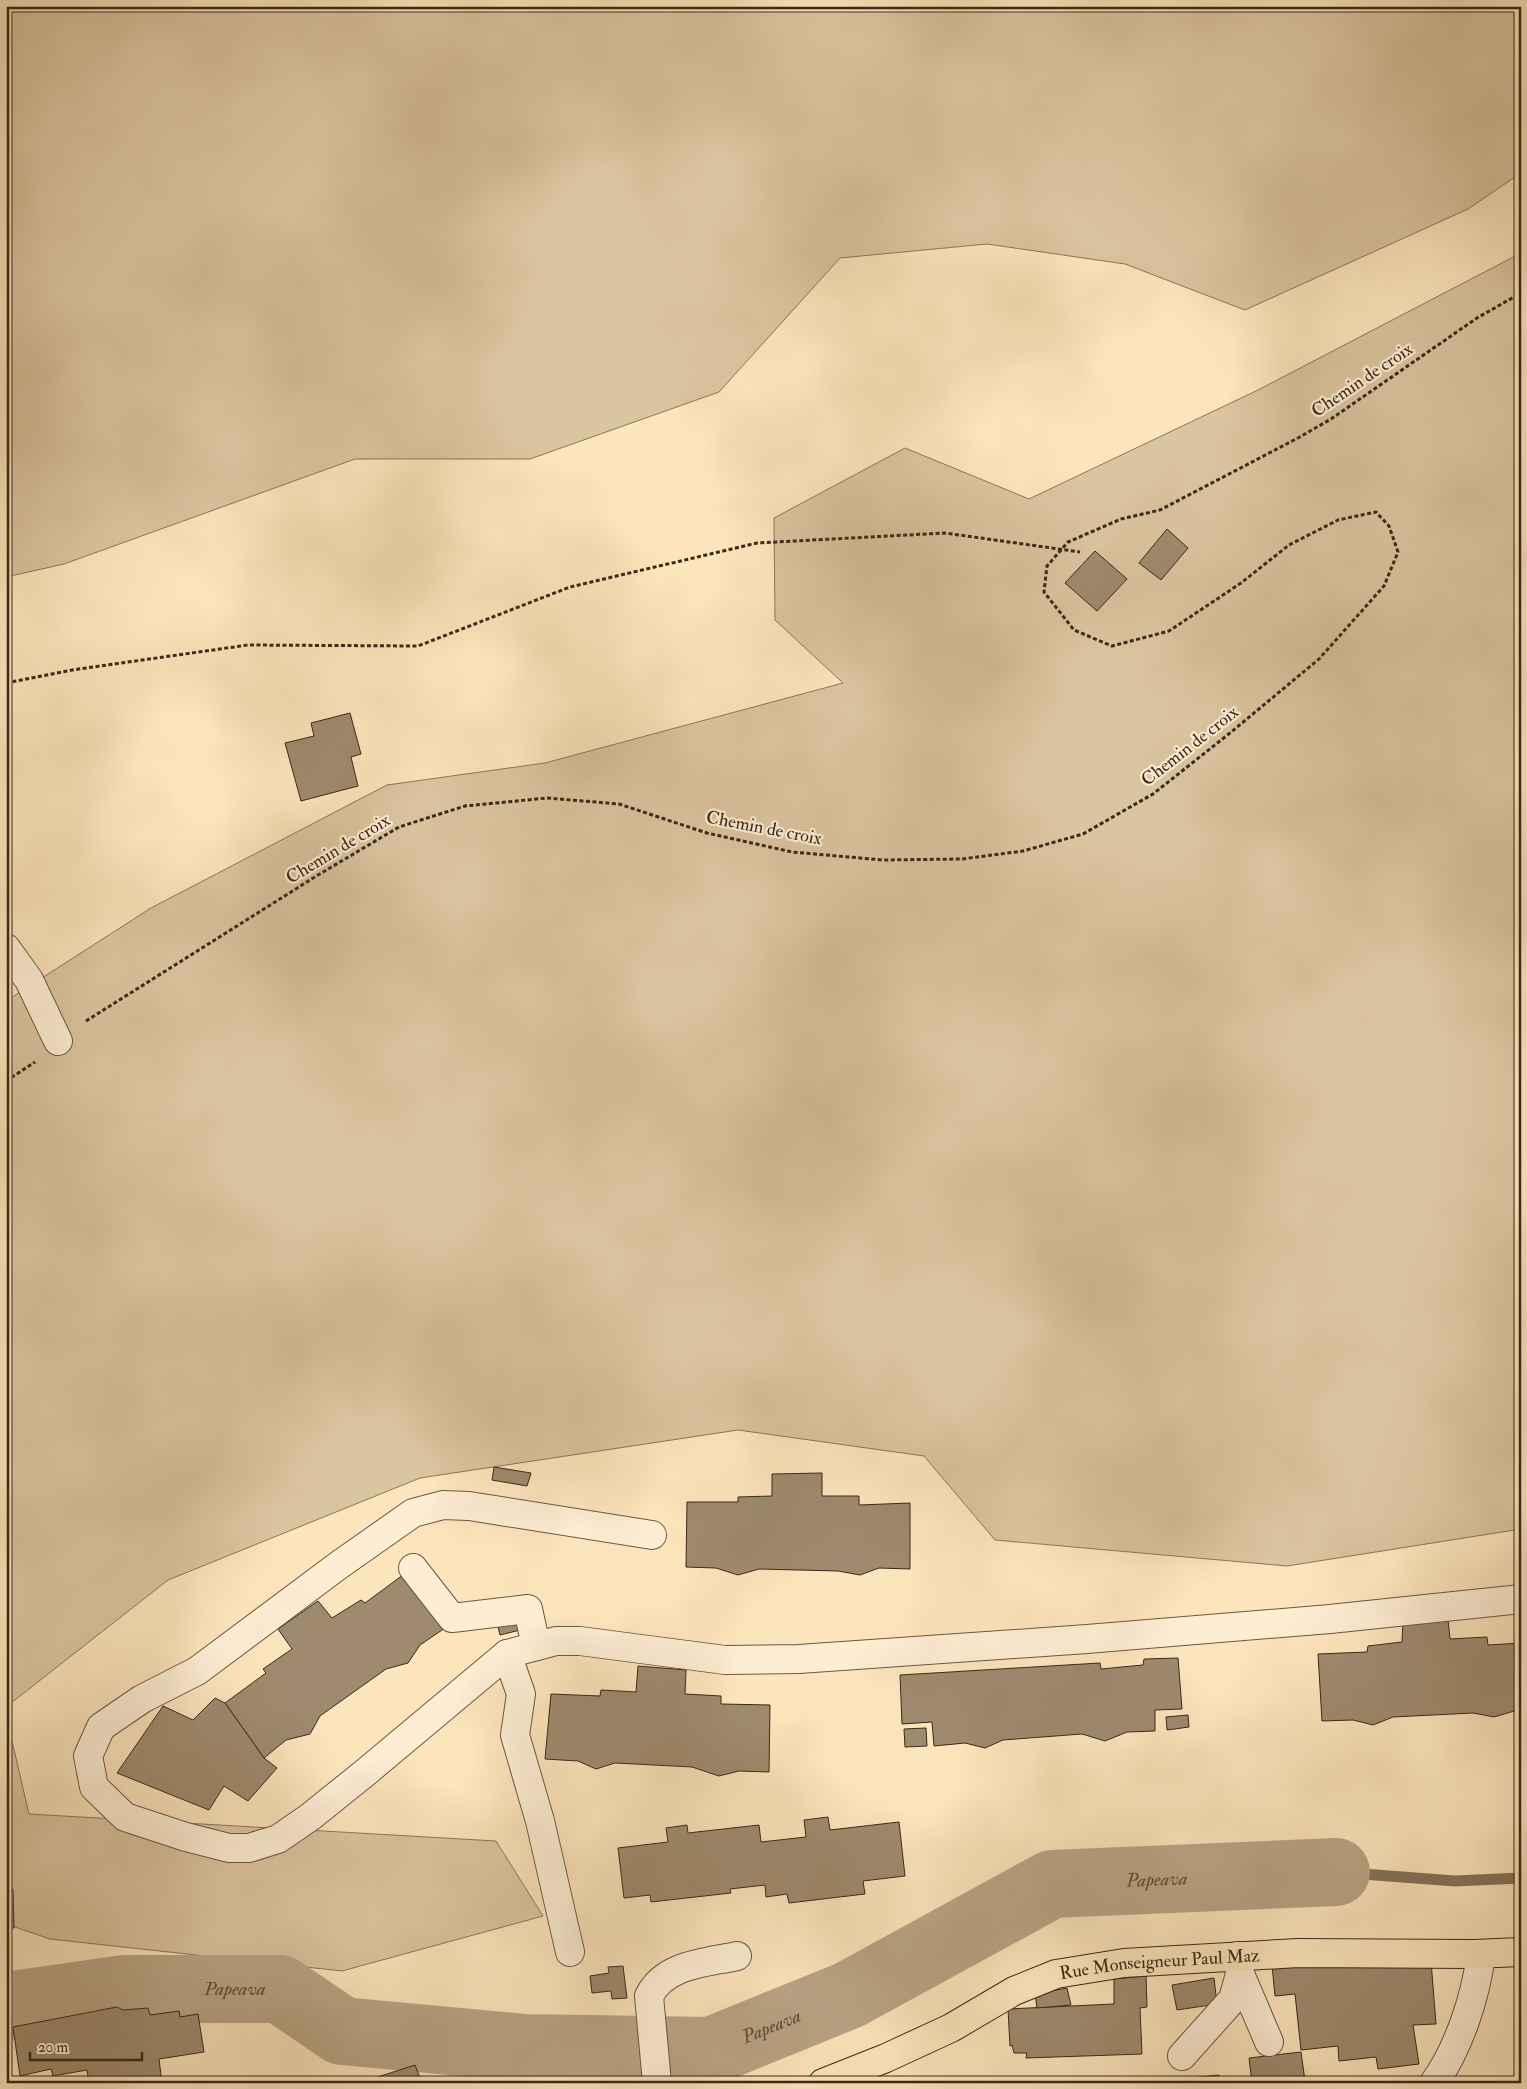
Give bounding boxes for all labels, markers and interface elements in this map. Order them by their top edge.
street label: Chemin de croix [1307,338,1417,422]
street label: Chemin de croix [1137,701,1243,791]
street label: Chemin de croix [704,806,824,850]
street label: Chemin de croix [282,809,394,889]
water label: Papeava [1124,1866,1188,1893]
street label: Rue Monseigneur Paul Maz [1058,1944,1261,1985]
water label: Papeava [203,1977,266,2001]
water label: Papeava [737,2004,805,2050]
scale bar [30,2029,142,2061]
text: 20 m [38,2038,68,2057]

